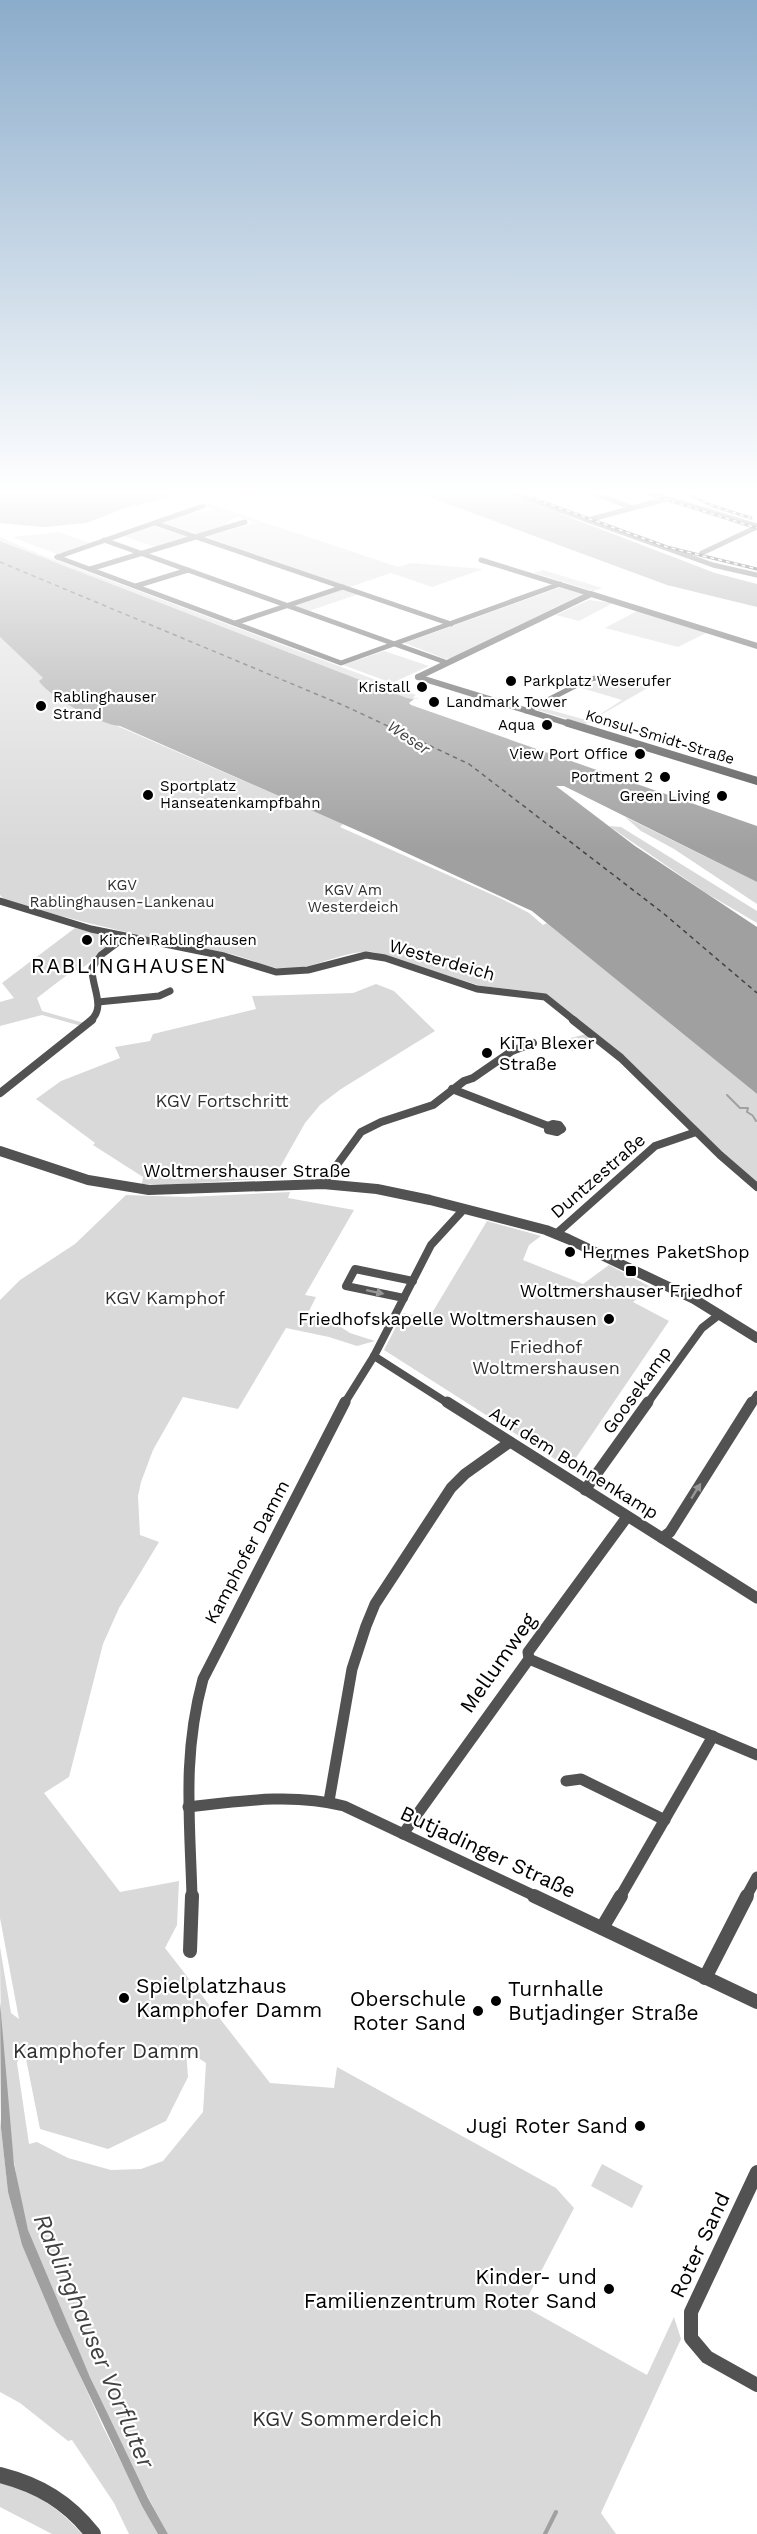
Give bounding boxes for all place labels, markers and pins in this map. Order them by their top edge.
place label: Parkplatz Weserufer [523,672,671,690]
marker: Parkplatz Weserufer [504,674,518,688]
place label: Kristall [358,678,410,696]
marker: Kristall [415,680,429,694]
place label: Rablinghauser Strand [53,688,156,723]
place label: Landmark Tower [446,693,567,711]
marker: Landmark Tower [427,695,441,709]
marker: Rablinghauser Strand [34,699,48,713]
place label: Aqua [498,716,536,734]
marker: Aqua [540,718,554,732]
place label: View Port Office [509,745,628,763]
marker: View Port Office [633,747,647,761]
place label: Portment 2 [571,768,653,786]
marker: Portment 2 [658,770,672,784]
place label: Sportplatz Hanseatenkampfbahn [160,777,320,812]
place label: Green Living [620,787,710,805]
marker: Sportplatz Hanseatenkampfbahn [141,788,155,802]
marker: Green Living [715,789,729,803]
place label: Kirche Rablinghausen [99,931,257,949]
marker: Kirche Rablinghausen [80,933,94,947]
place label: KiTa Blexer Straße [499,1032,595,1074]
marker: KiTa Blexer Straße [480,1046,494,1060]
place label: Hermes PaketShop [582,1241,749,1262]
marker: Hermes PaketShop [563,1245,577,1259]
marker: Woltmershauser Friedhof [624,1264,638,1278]
place label: Woltmershauser Friedhof [520,1280,742,1301]
place label: Friedhofskapelle Woltmershausen [298,1308,597,1329]
marker: Friedhofskapelle Woltmershausen [602,1312,616,1326]
place label: Spielplatzhaus Kamphofer Damm [136,1973,322,2022]
place label: Turnhalle Butjadinger Straße [508,1976,699,2025]
place label: Oberschule Roter Sand [350,1986,466,2035]
marker: Spielplatzhaus Kamphofer Damm [117,1991,131,2005]
marker: Turnhalle Butjadinger Straße [489,1994,503,2008]
marker: Oberschule Roter Sand [471,2004,485,2018]
place label: Jugi Roter Sand [466,2113,628,2138]
marker: Jugi Roter Sand [633,2119,647,2133]
place label: Kinder- und Familienzentrum Roter Sand [304,2264,597,2313]
marker: Kinder- und Familienzentrum Roter Sand [602,2282,616,2296]

